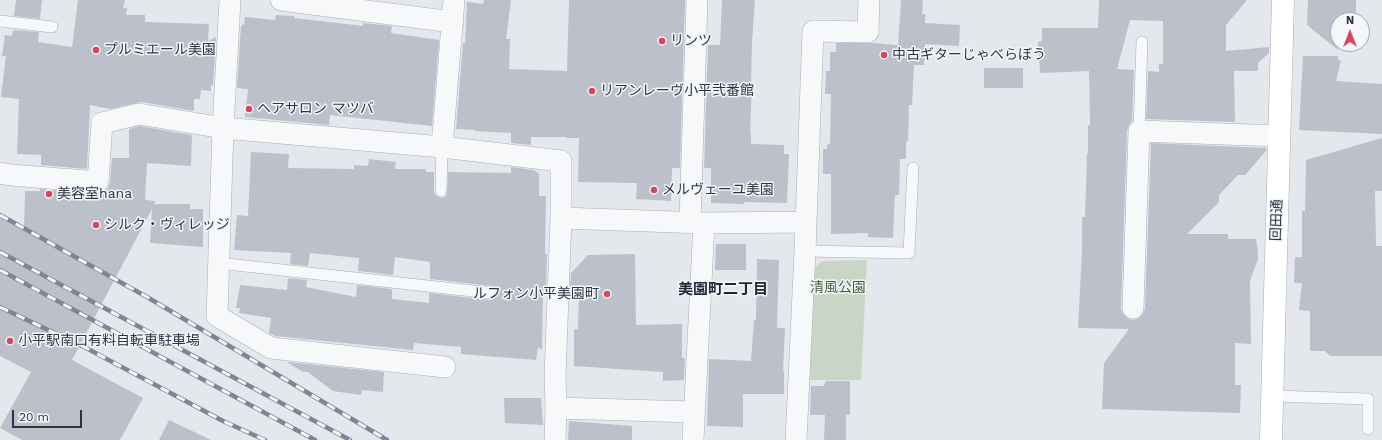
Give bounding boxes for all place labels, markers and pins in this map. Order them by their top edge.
place label: リンツ [670,33,712,49]
marker: リンツ [657,36,667,46]
place label: プルミエール美園 [104,42,216,58]
marker: プルミエール美園 [91,45,101,55]
place label: 中古ギターじゃべらぼう [892,47,1046,63]
marker: 中古ギターじゃべらぼう [879,50,889,60]
place label: リアンレーヴ小平弐番館 [600,83,754,99]
marker: リアンレーヴ小平弐番館 [587,86,597,96]
place label: ヘアサロン マツバ [257,101,374,117]
marker: ヘアサロン マツバ [244,104,254,114]
place label: メルヴェーユ美園 [662,182,774,198]
marker: メルヴェーユ美園 [649,185,659,195]
place label: 美容室hana [57,186,132,202]
marker: 美容室hana [44,189,54,199]
place label: シルク・ヴィレッジ [104,217,230,233]
marker: シルク・ヴィレッジ [91,220,101,230]
place label: ルフォン小平美園町 [473,286,599,302]
marker: ルフォン小平美園町 [602,289,612,299]
place label: 小平駅南口有料自転車駐車場 [18,333,200,349]
marker: 小平駅南口有料自転車駐車場 [5,336,15,346]

